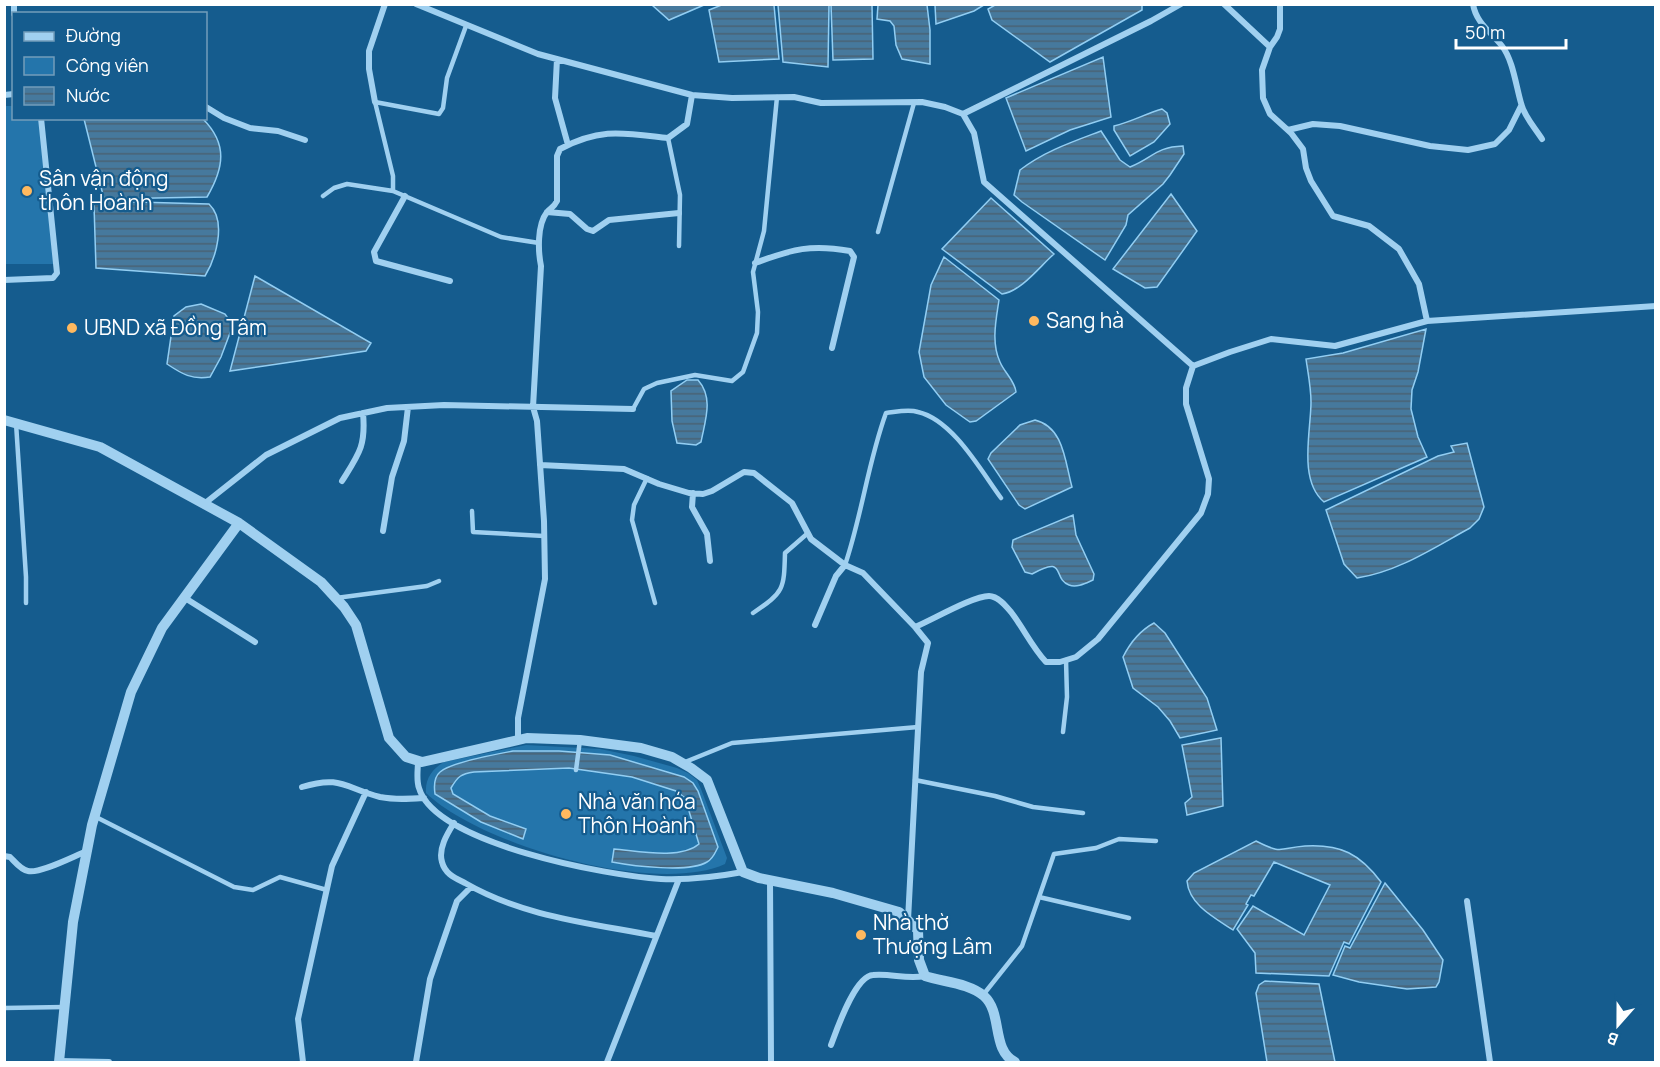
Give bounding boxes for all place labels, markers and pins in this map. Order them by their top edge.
place label: Sân vận động thôn Hoành [39,164,168,216]
marker: Sân vận động thôn Hoành [20,184,34,198]
place label: Sang hà [1046,306,1124,334]
place label: UBND xã Đồng Tâm [84,313,267,341]
marker: Sang hà [1027,314,1041,328]
marker: UBND xã Đồng Tâm [65,321,79,335]
place label: Nhà văn hóa Thôn Hoành [578,787,696,839]
marker: Nhà văn hóa Thôn Hoành [559,807,573,821]
place label: Nhà thờ Thượng Lâm [873,908,992,960]
marker: Nhà thờ Thượng Lâm [854,928,868,942]

